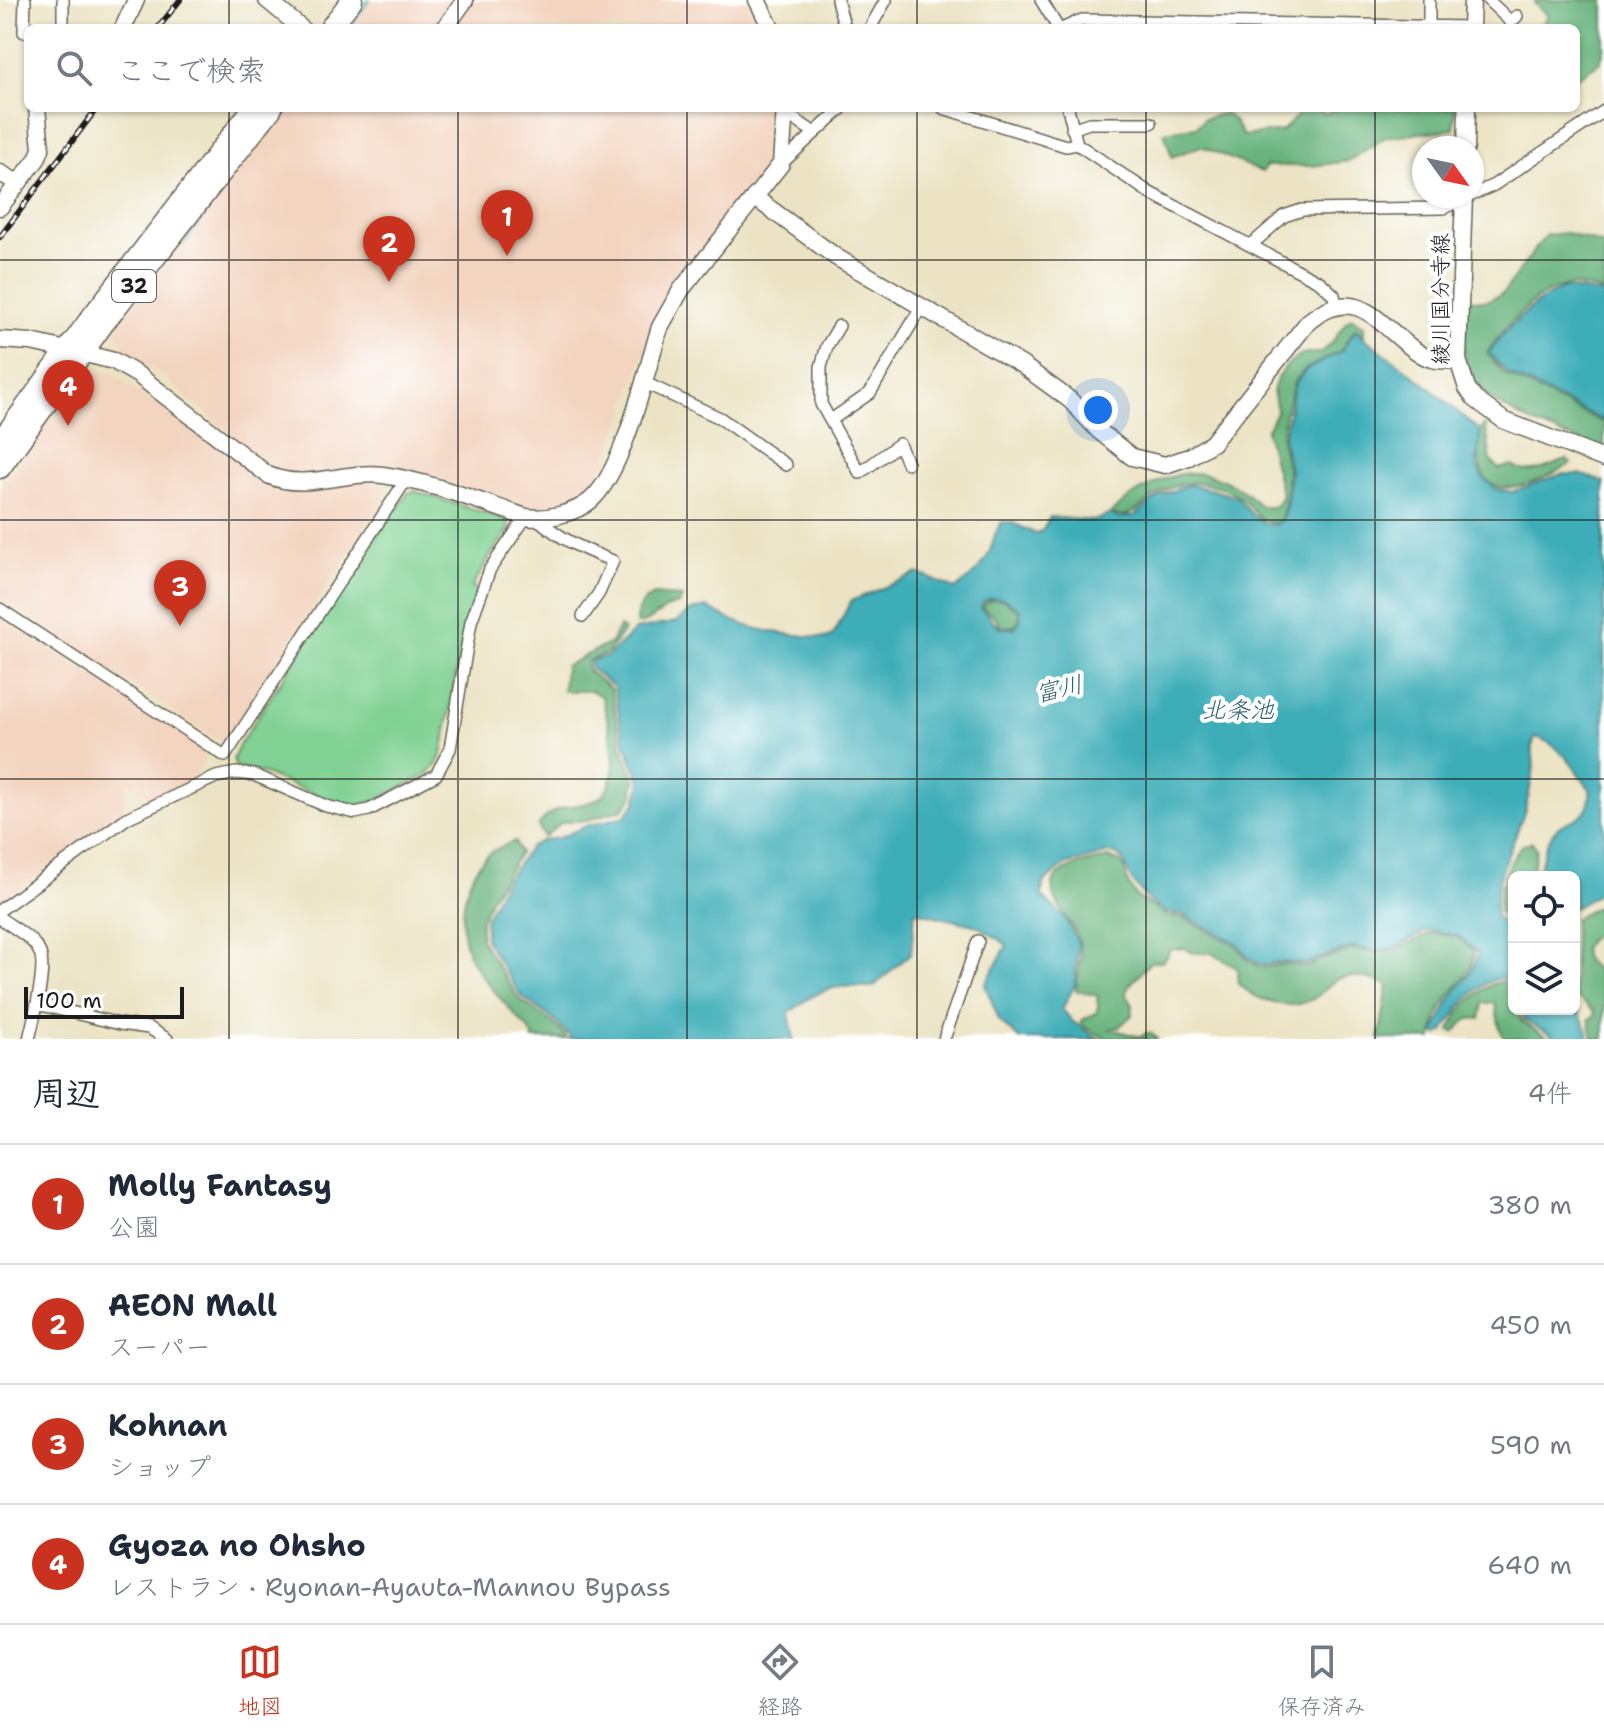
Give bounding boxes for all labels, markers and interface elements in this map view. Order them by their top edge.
search box [24,24,1580,112]
icon: search [52,46,96,90]
text: ここで検索 [116,50,266,91]
north arrow [1412,136,1484,208]
pin: 1 [481,190,533,256]
pin: 2 [363,216,415,282]
street label: 綾川国分寺線 [1426,233,1455,365]
road number: 32 [112,270,156,302]
pin: 4 [42,360,94,426]
your location [1078,390,1118,430]
pin: 3 [154,560,206,626]
water label: 富川 [1032,668,1086,710]
water label: 北条池 [1202,694,1275,726]
map controls [1508,871,1580,1015]
button: locate [1508,871,1580,943]
button: layers [1508,943,1580,1015]
scale bar [24,983,184,1019]
text: 100 m [36,986,102,1015]
text: 周辺 [32,1070,100,1116]
text: 4件 [1528,1075,1572,1110]
text: Molly Fantasy [108,1165,332,1206]
text: 1 [52,1187,64,1222]
text: 380 m [1487,1187,1572,1222]
text: 公園 [108,1209,160,1244]
text: AEON Mall [108,1285,277,1326]
text: 2 [49,1307,67,1342]
text: 450 m [1489,1307,1572,1342]
text: スーパー [108,1329,211,1364]
text: Kohnan [108,1405,227,1446]
text: 3 [49,1427,67,1462]
text: 590 m [1490,1427,1572,1462]
text: ショップ [108,1449,211,1484]
text: Gyoza no Ohsho [108,1525,366,1566]
text: 4 [49,1547,67,1582]
text: 640 m [1487,1547,1572,1582]
text: レストラン · Ryonan-Ayauta-Mannou Bypass [108,1569,671,1604]
tab: 地図 [238,1640,282,1721]
tab: 経路 [758,1640,802,1721]
tab: 保存済み [1278,1640,1366,1721]

